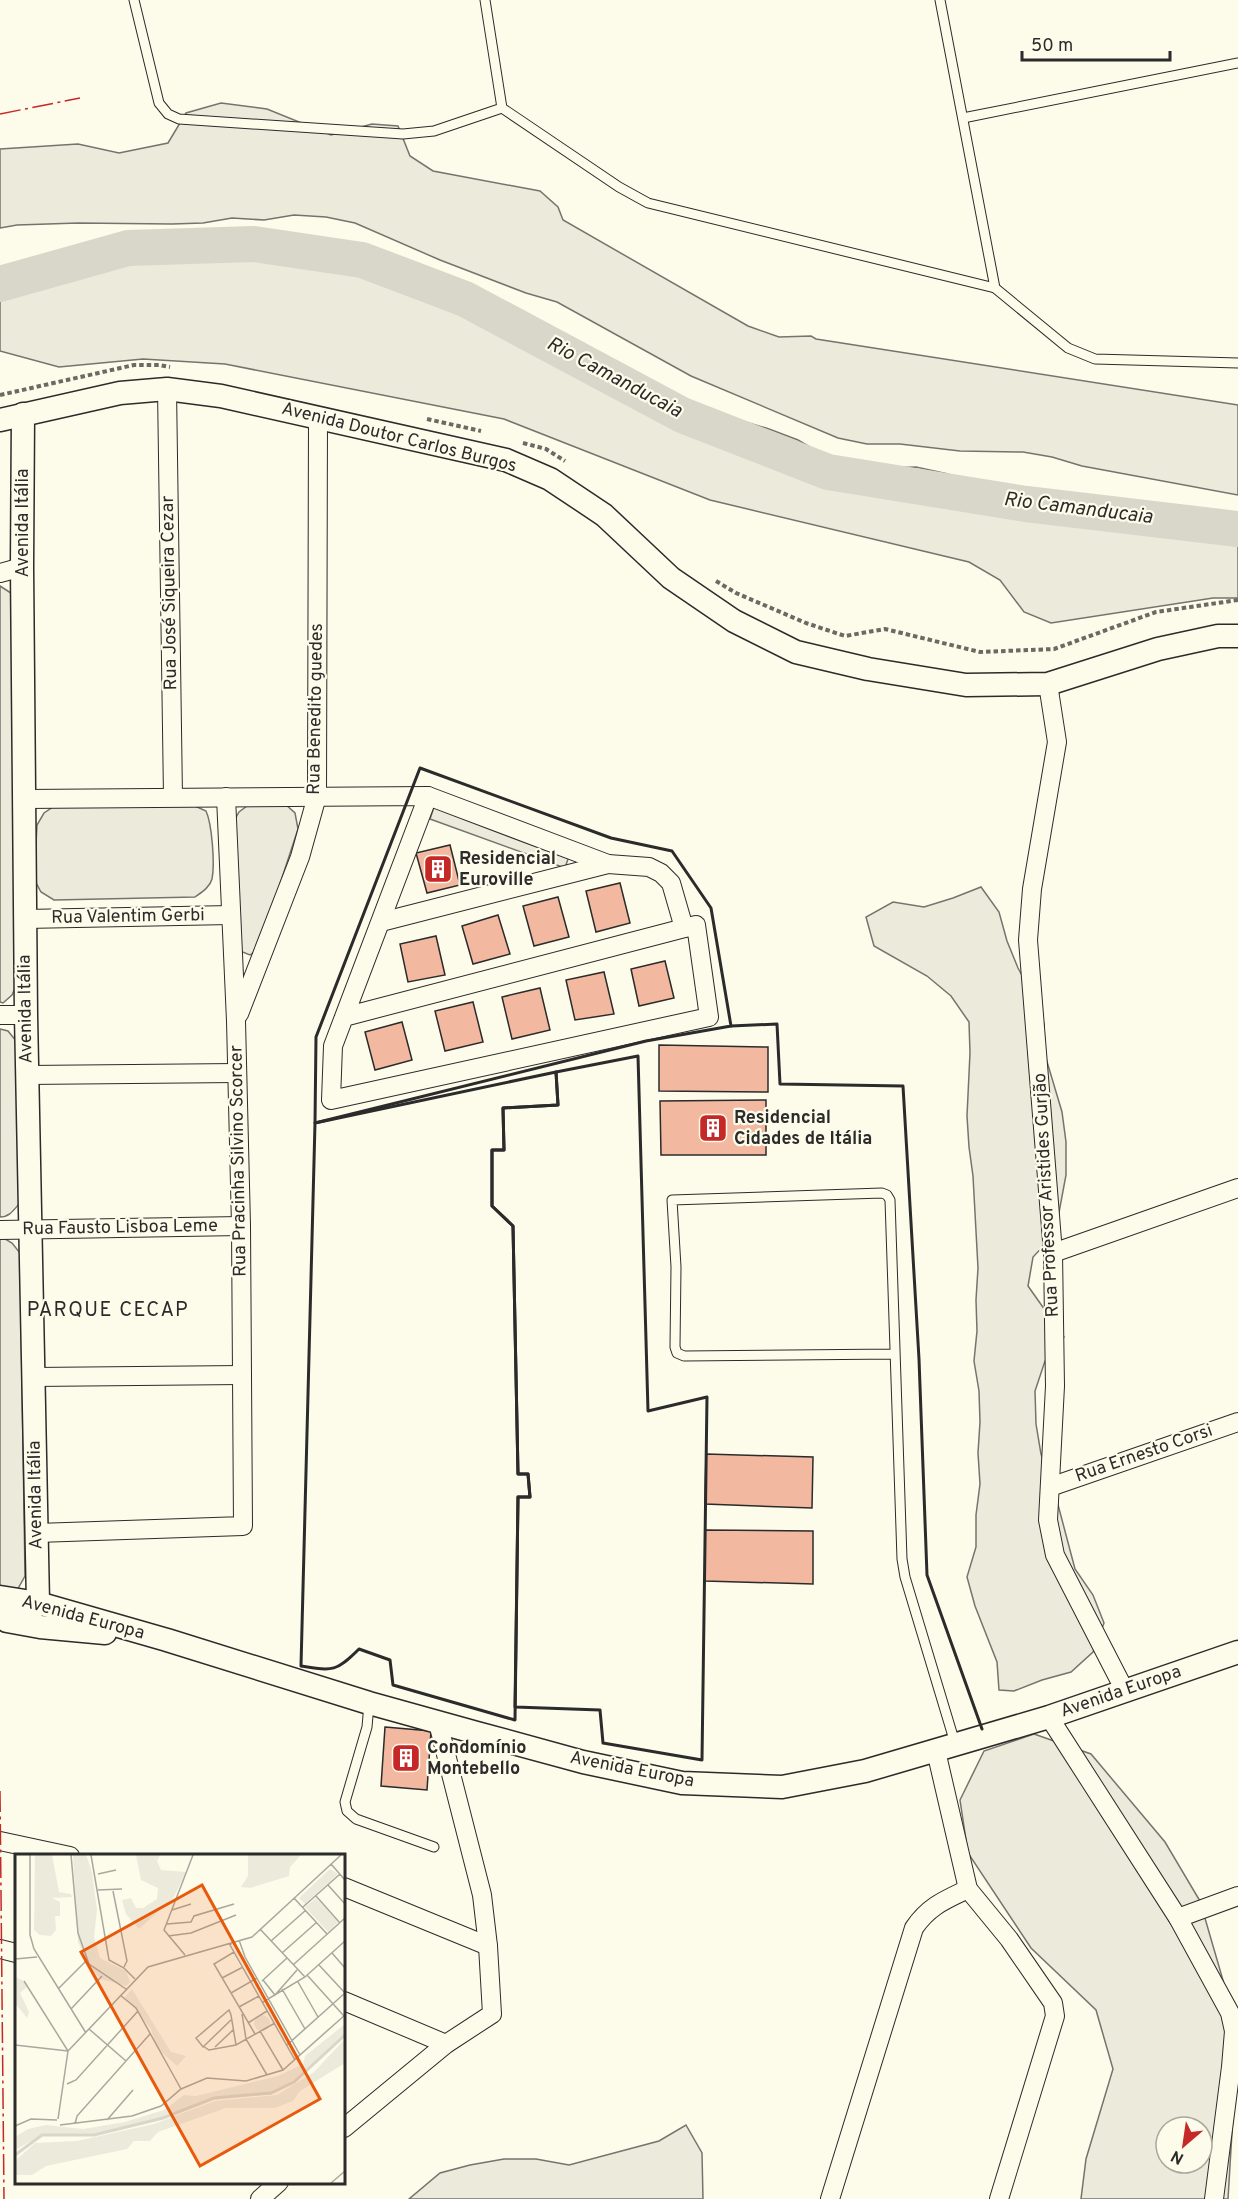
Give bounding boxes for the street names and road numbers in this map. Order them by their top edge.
street label: Avenida Doutor Carlos Burgos [279,398,519,478]
street label: Avenida Itália [12,469,35,577]
street label: Rua José Siqueira Cezar [157,495,183,691]
street label: Rua Benedito guedes [303,623,329,795]
street label: Rua Valentim Gerbi [51,904,205,930]
street label: Avenida Itália [14,954,38,1064]
street label: Rua Pracinha Silvino Scorcer [225,1045,253,1277]
street label: Rua Professor Aristides Gurjão [1029,1072,1065,1318]
street label: Rua Fausto Lisboa Leme [22,1215,218,1241]
street label: Rua Ernesto Corsi [1072,1420,1216,1488]
street label: Avenida Itália [24,1440,48,1550]
street label: Avenida Europa [19,1591,147,1645]
street label: Avenida Europa [1058,1661,1184,1723]
street label: Avenida Europa [568,1747,696,1793]

